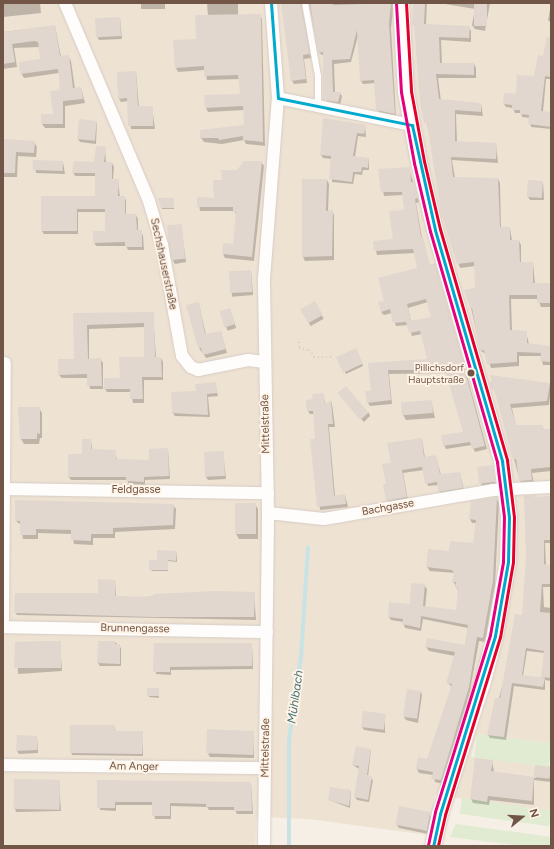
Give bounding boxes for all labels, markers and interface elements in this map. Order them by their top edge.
street label: Sechshauserstraße [147,217,179,311]
place label: Pillichsdorf Hauptstraße [408,361,464,384]
marker: Pillichsdorf Hauptstraße [466,368,476,378]
street label: Mittelstraße [259,394,273,454]
street label: Feldgasse [111,483,161,497]
street label: Bachgasse [361,497,415,519]
street label: Brunnengasse [100,622,170,636]
water label: Mühlbach [285,669,307,725]
street label: Mittelstraße [259,718,273,778]
street label: Am Anger [109,760,159,774]
north arrow [502,797,542,837]
text: N [526,807,541,819]

